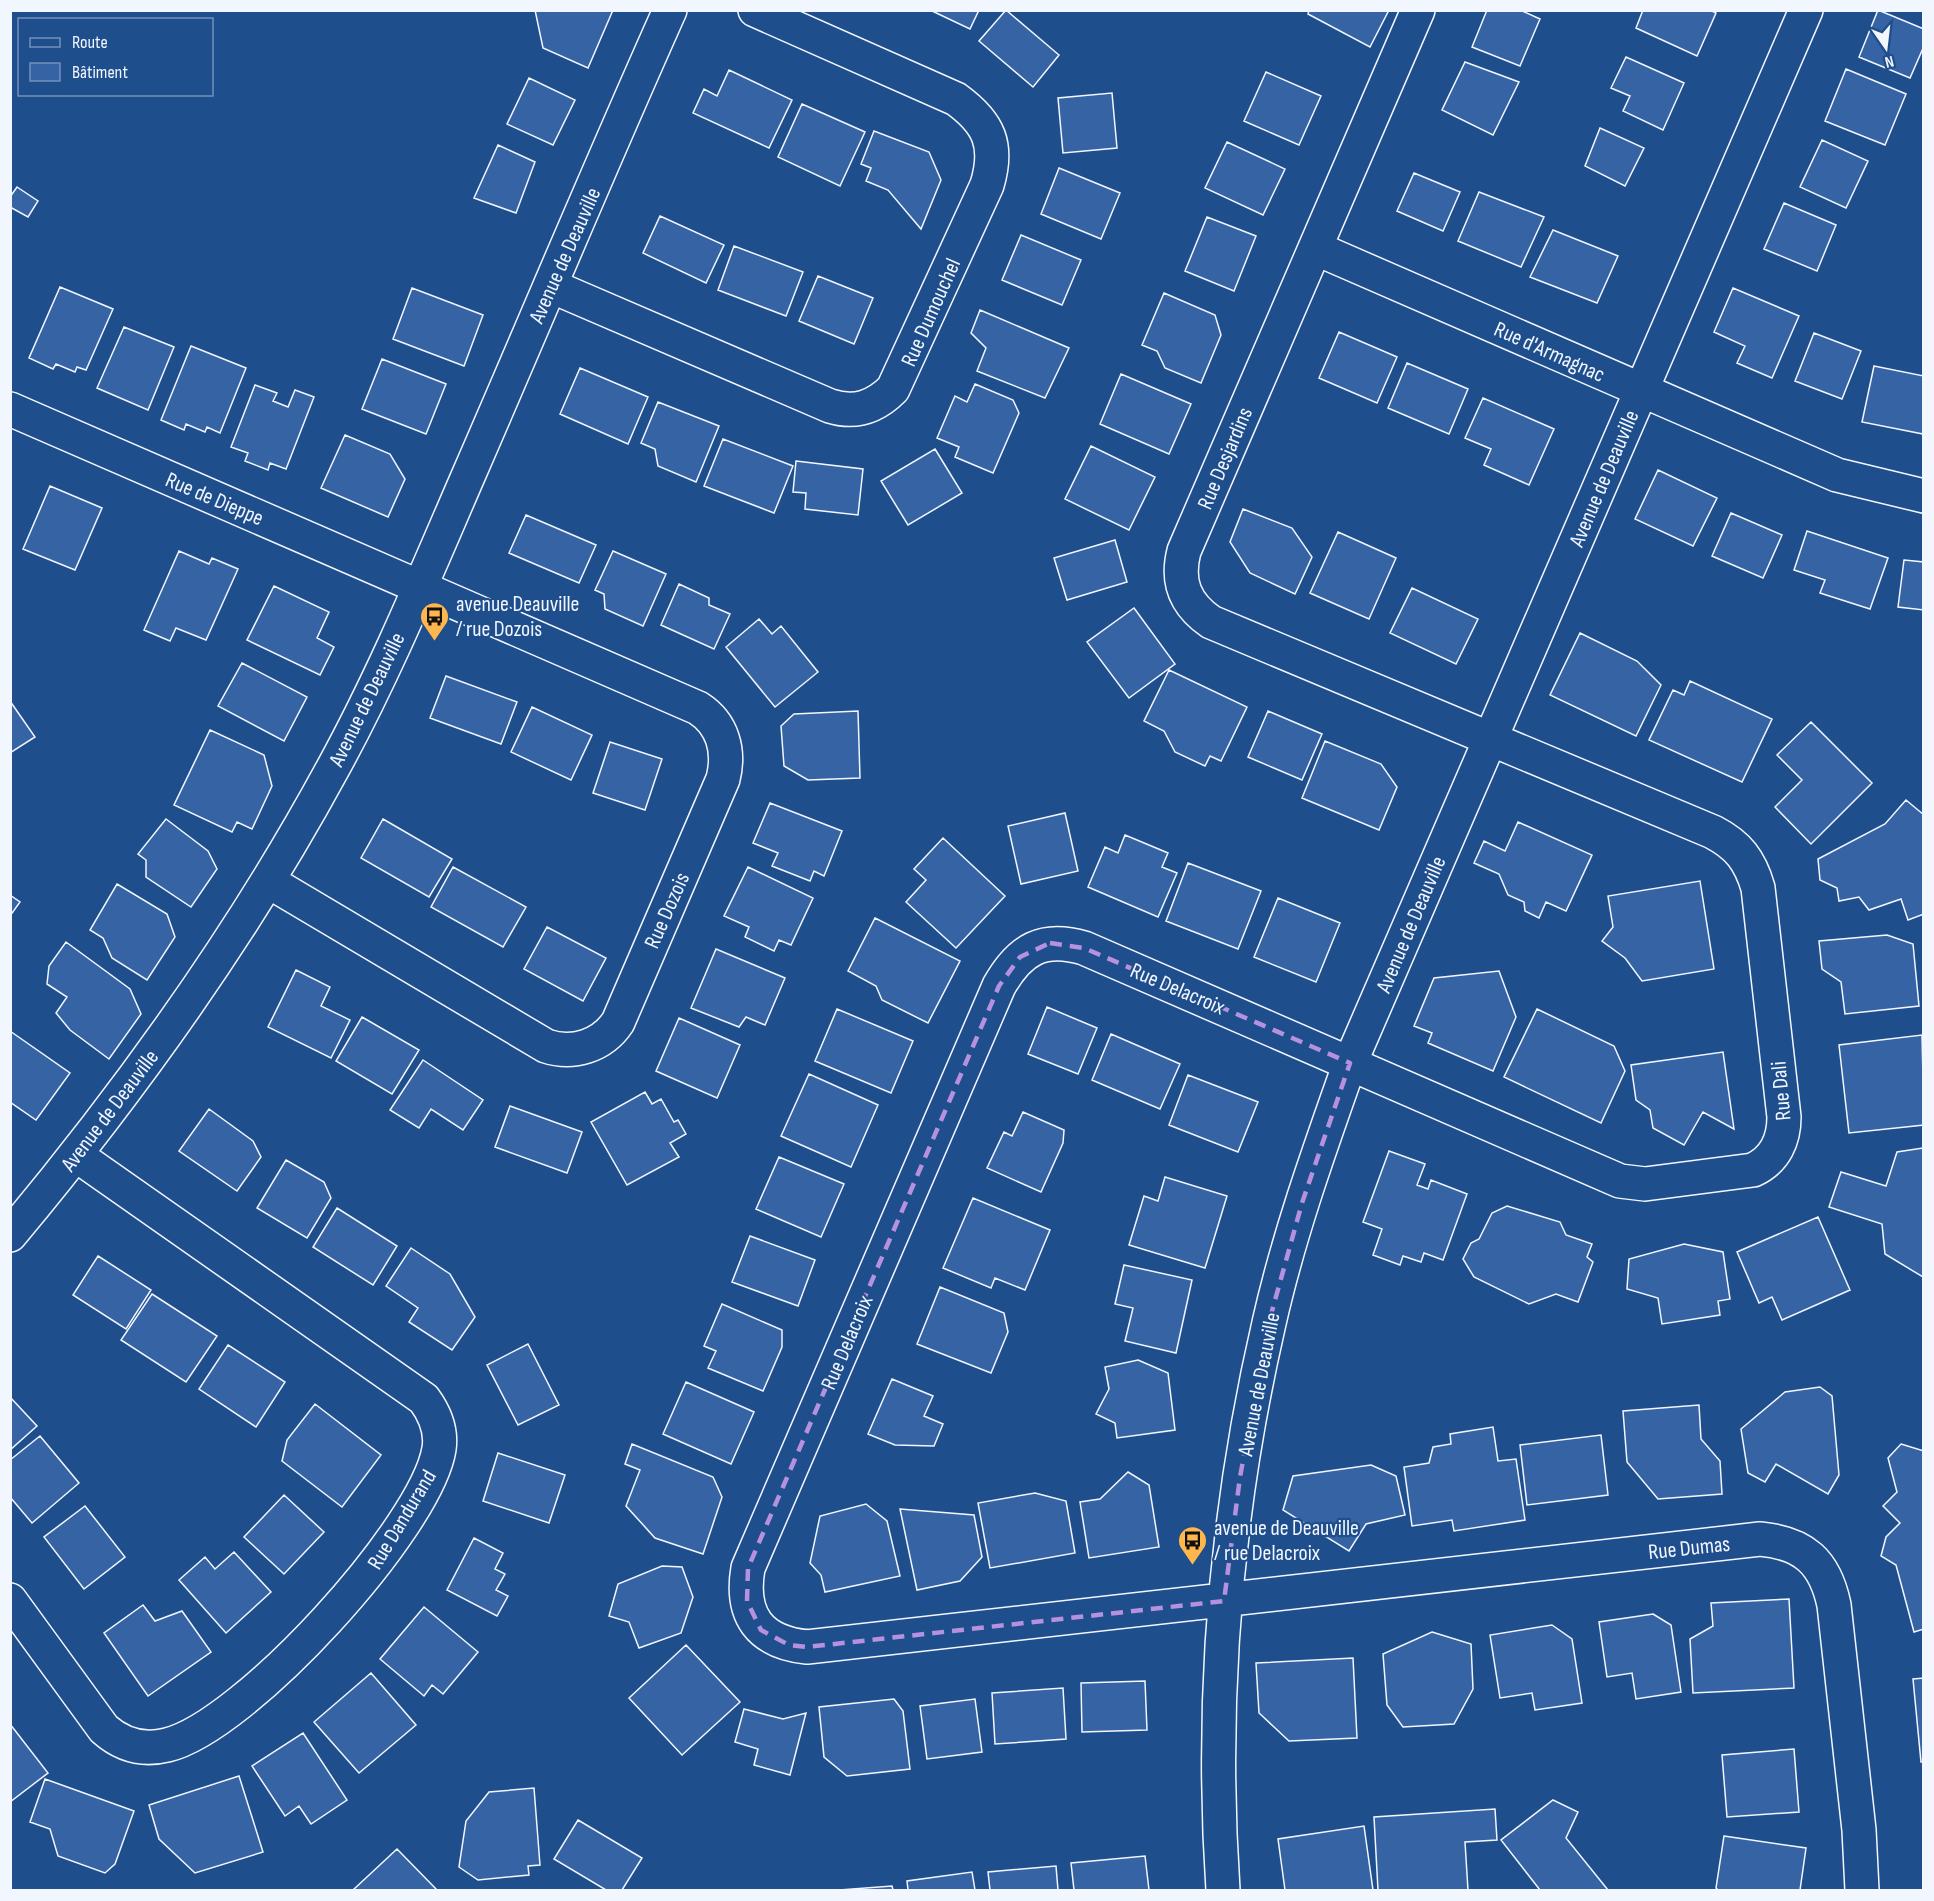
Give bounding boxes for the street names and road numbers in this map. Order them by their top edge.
street label: Avenue de Deauville [523,184,607,329]
street label: Rue Dumouchel [896,254,967,371]
street label: Rue d'Armagnac [1490,316,1609,389]
street label: Rue Desjardins [1192,403,1259,514]
street label: Avenue de Deauville [1563,406,1645,552]
street label: Rue de Dieppe [161,467,268,532]
street label: Avenue de Deauville [323,628,411,772]
street label: Avenue de Deauville [1370,852,1452,998]
street label: Rue Dozois [639,868,696,953]
street label: Rue Delacroix [1126,957,1229,1022]
street label: Avenue de Deauville [55,1045,165,1178]
street label: Rue Dali [1765,1060,1798,1122]
street label: Rue Delacroix [815,1291,880,1394]
street label: Avenue de Deauville [1232,1310,1287,1459]
street label: Rue Dandurand [362,1465,443,1575]
street label: Rue Dumas [1647,1531,1732,1566]

